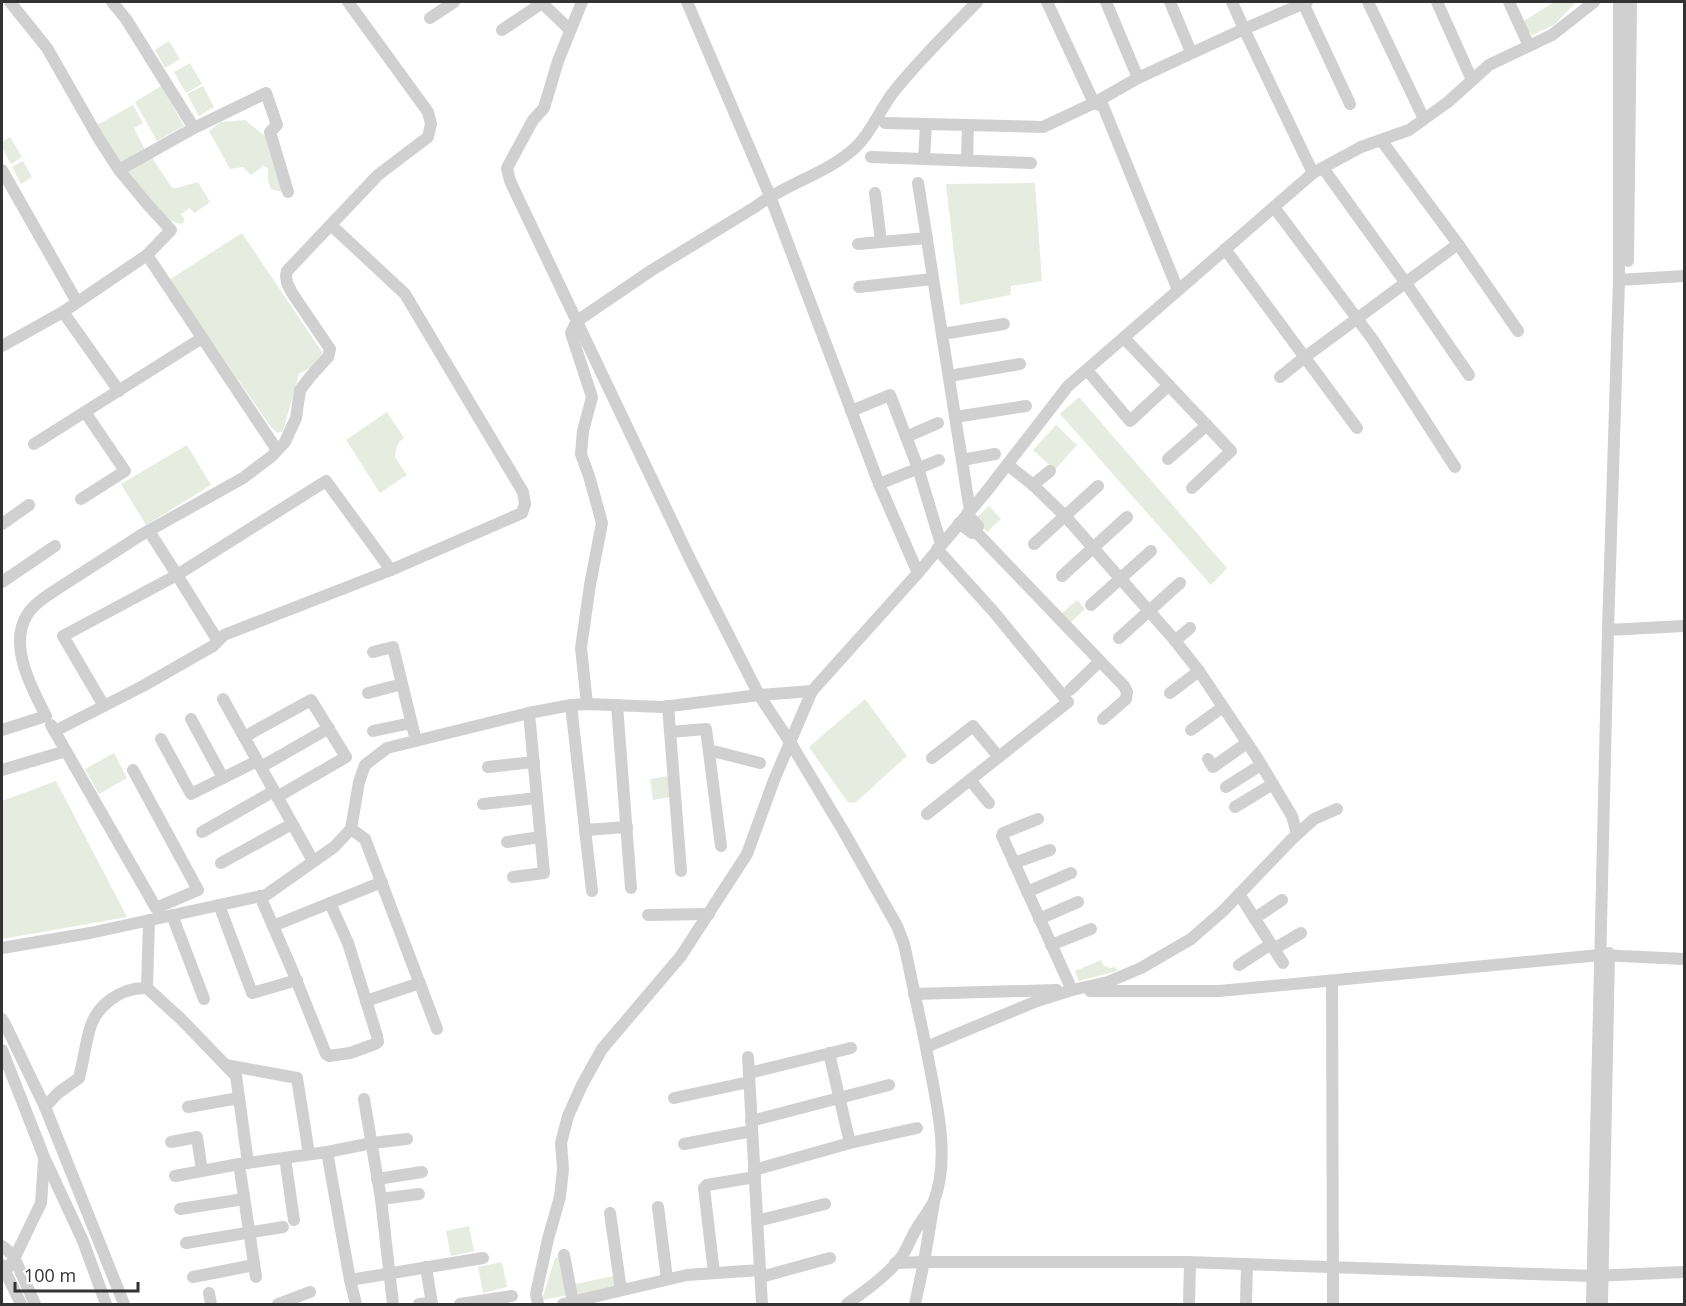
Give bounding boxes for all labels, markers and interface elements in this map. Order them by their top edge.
scale bar [15,1255,138,1293]
text: 100 m [24,1263,76,1287]

